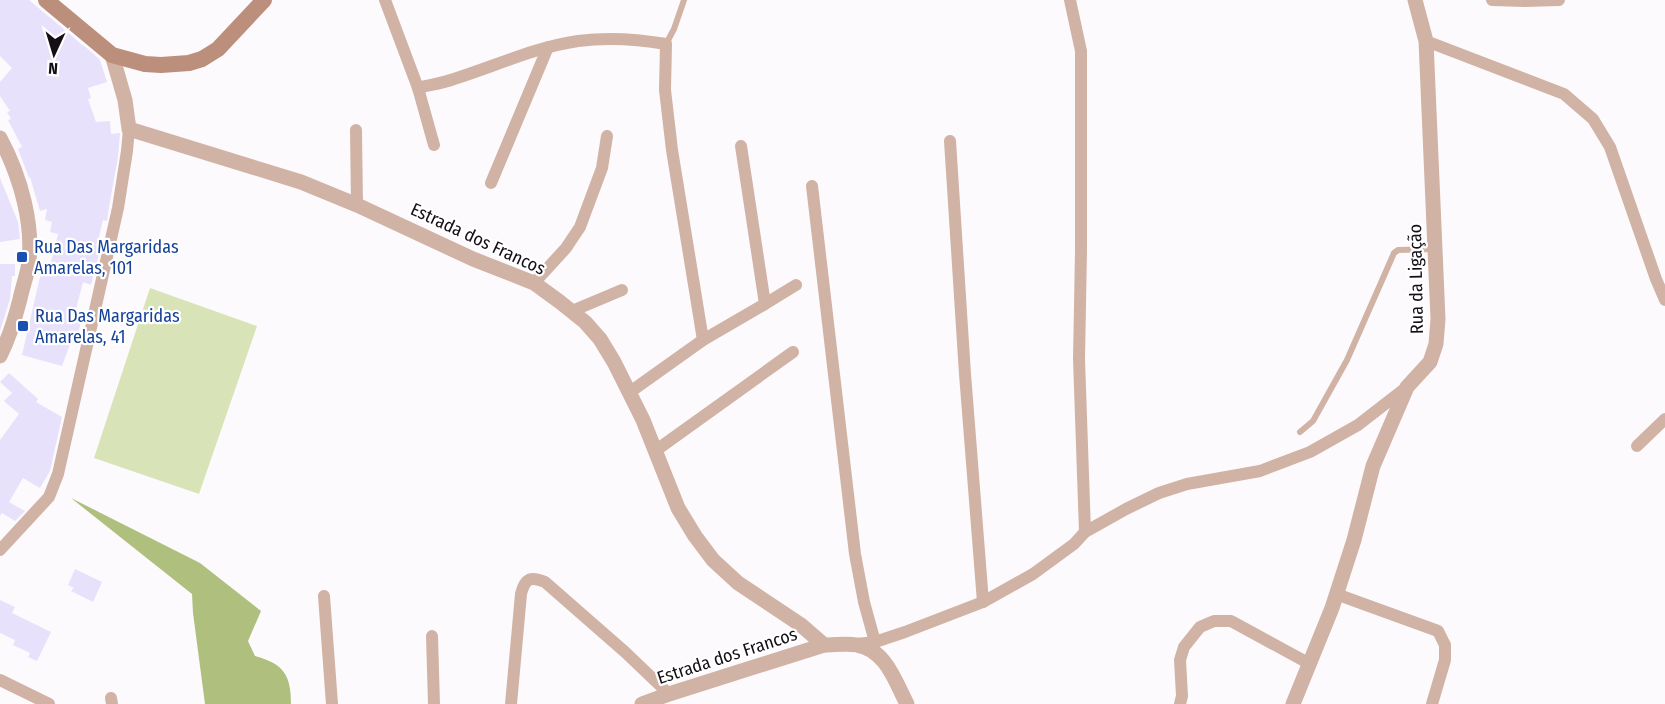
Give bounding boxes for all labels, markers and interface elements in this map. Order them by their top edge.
north arrow [24,24,84,84]
text: N [48,59,58,78]
street label: Estrada dos Francos [407,198,549,280]
street label: Rua da Ligação [1404,224,1428,334]
place label: Rua Das Margaridas Amarelas, 101 [34,236,179,279]
marker: Rua Das Margaridas Amarelas, 101 [15,250,29,264]
place label: Rua Das Margaridas Amarelas, 41 [35,305,180,348]
marker: Rua Das Margaridas Amarelas, 41 [16,319,30,333]
street label: Estrada dos Francos [654,623,800,689]

